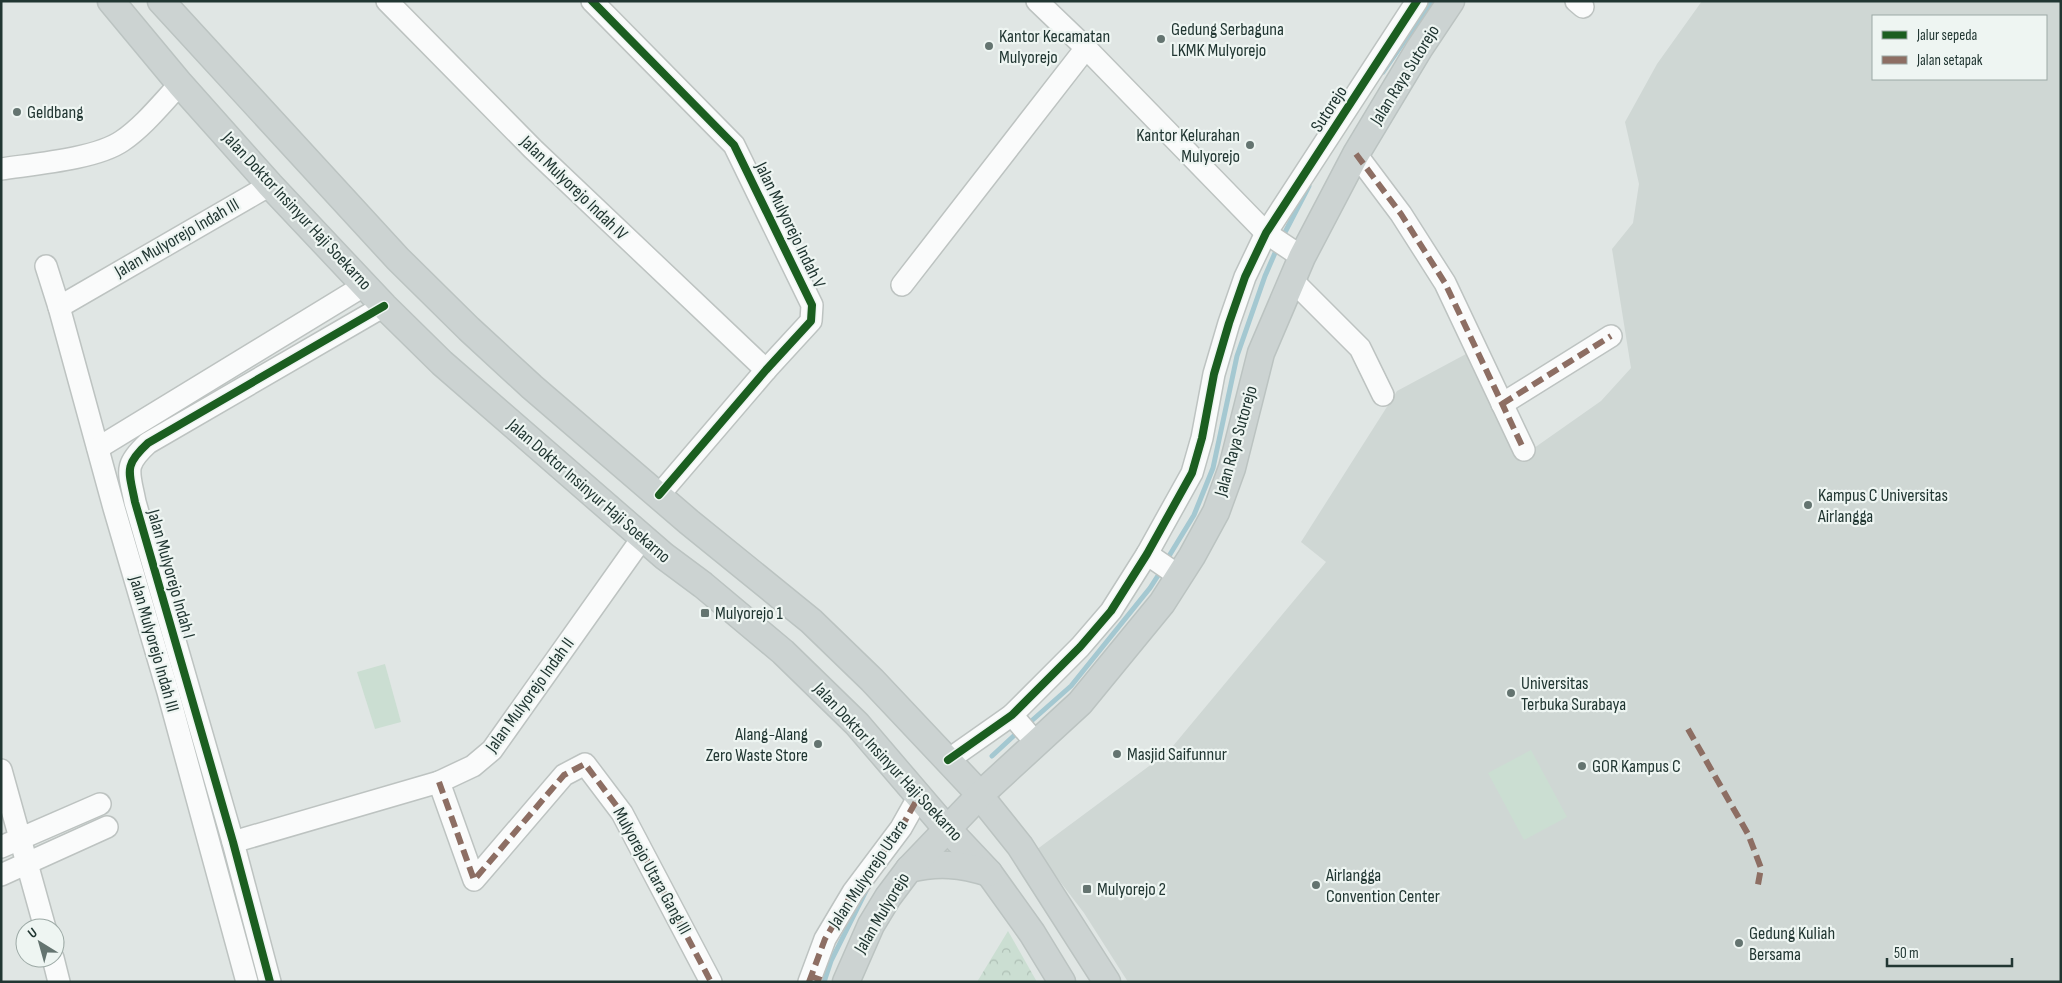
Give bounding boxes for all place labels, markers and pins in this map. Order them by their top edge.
place label: Gedung Serbaguna LKMK Mulyorejo [1171,19,1284,61]
place label: Kantor Kecamatan Mulyorejo [999,26,1110,68]
marker: Gedung Serbaguna LKMK Mulyorejo [1155,33,1167,45]
marker: Kantor Kecamatan Mulyorejo [983,40,995,52]
place label: Geldbang [27,102,83,123]
marker: Geldbang [11,106,23,118]
place label: Kantor Kelurahan Mulyorejo [1136,125,1240,167]
marker: Kantor Kelurahan Mulyorejo [1244,139,1256,151]
place label: Kampus C Universitas Airlangga [1817,485,1948,527]
marker: Kampus C Universitas Airlangga [1802,499,1814,511]
place label: Mulyorejo 1 [715,603,784,624]
marker: Mulyorejo 1 [699,607,711,619]
place label: Universitas Terbuka Surabaya [1521,673,1626,715]
marker: Universitas Terbuka Surabaya [1505,687,1517,699]
place label: Alang-Alang Zero Waste Store [706,724,808,766]
marker: Alang-Alang Zero Waste Store [812,738,824,750]
place label: Masjid Saifunnur [1127,744,1227,765]
marker: Masjid Saifunnur [1111,748,1123,760]
place label: GOR Kampus C [1592,756,1681,777]
marker: GOR Kampus C [1576,760,1588,772]
place label: Airlangga Convention Center [1325,865,1440,907]
place label: Mulyorejo 2 [1097,879,1166,900]
marker: Airlangga Convention Center [1310,879,1322,891]
marker: Mulyorejo 2 [1081,883,1093,895]
place label: Gedung Kuliah Bersama [1749,923,1835,965]
marker: Gedung Kuliah Bersama [1733,937,1745,949]

